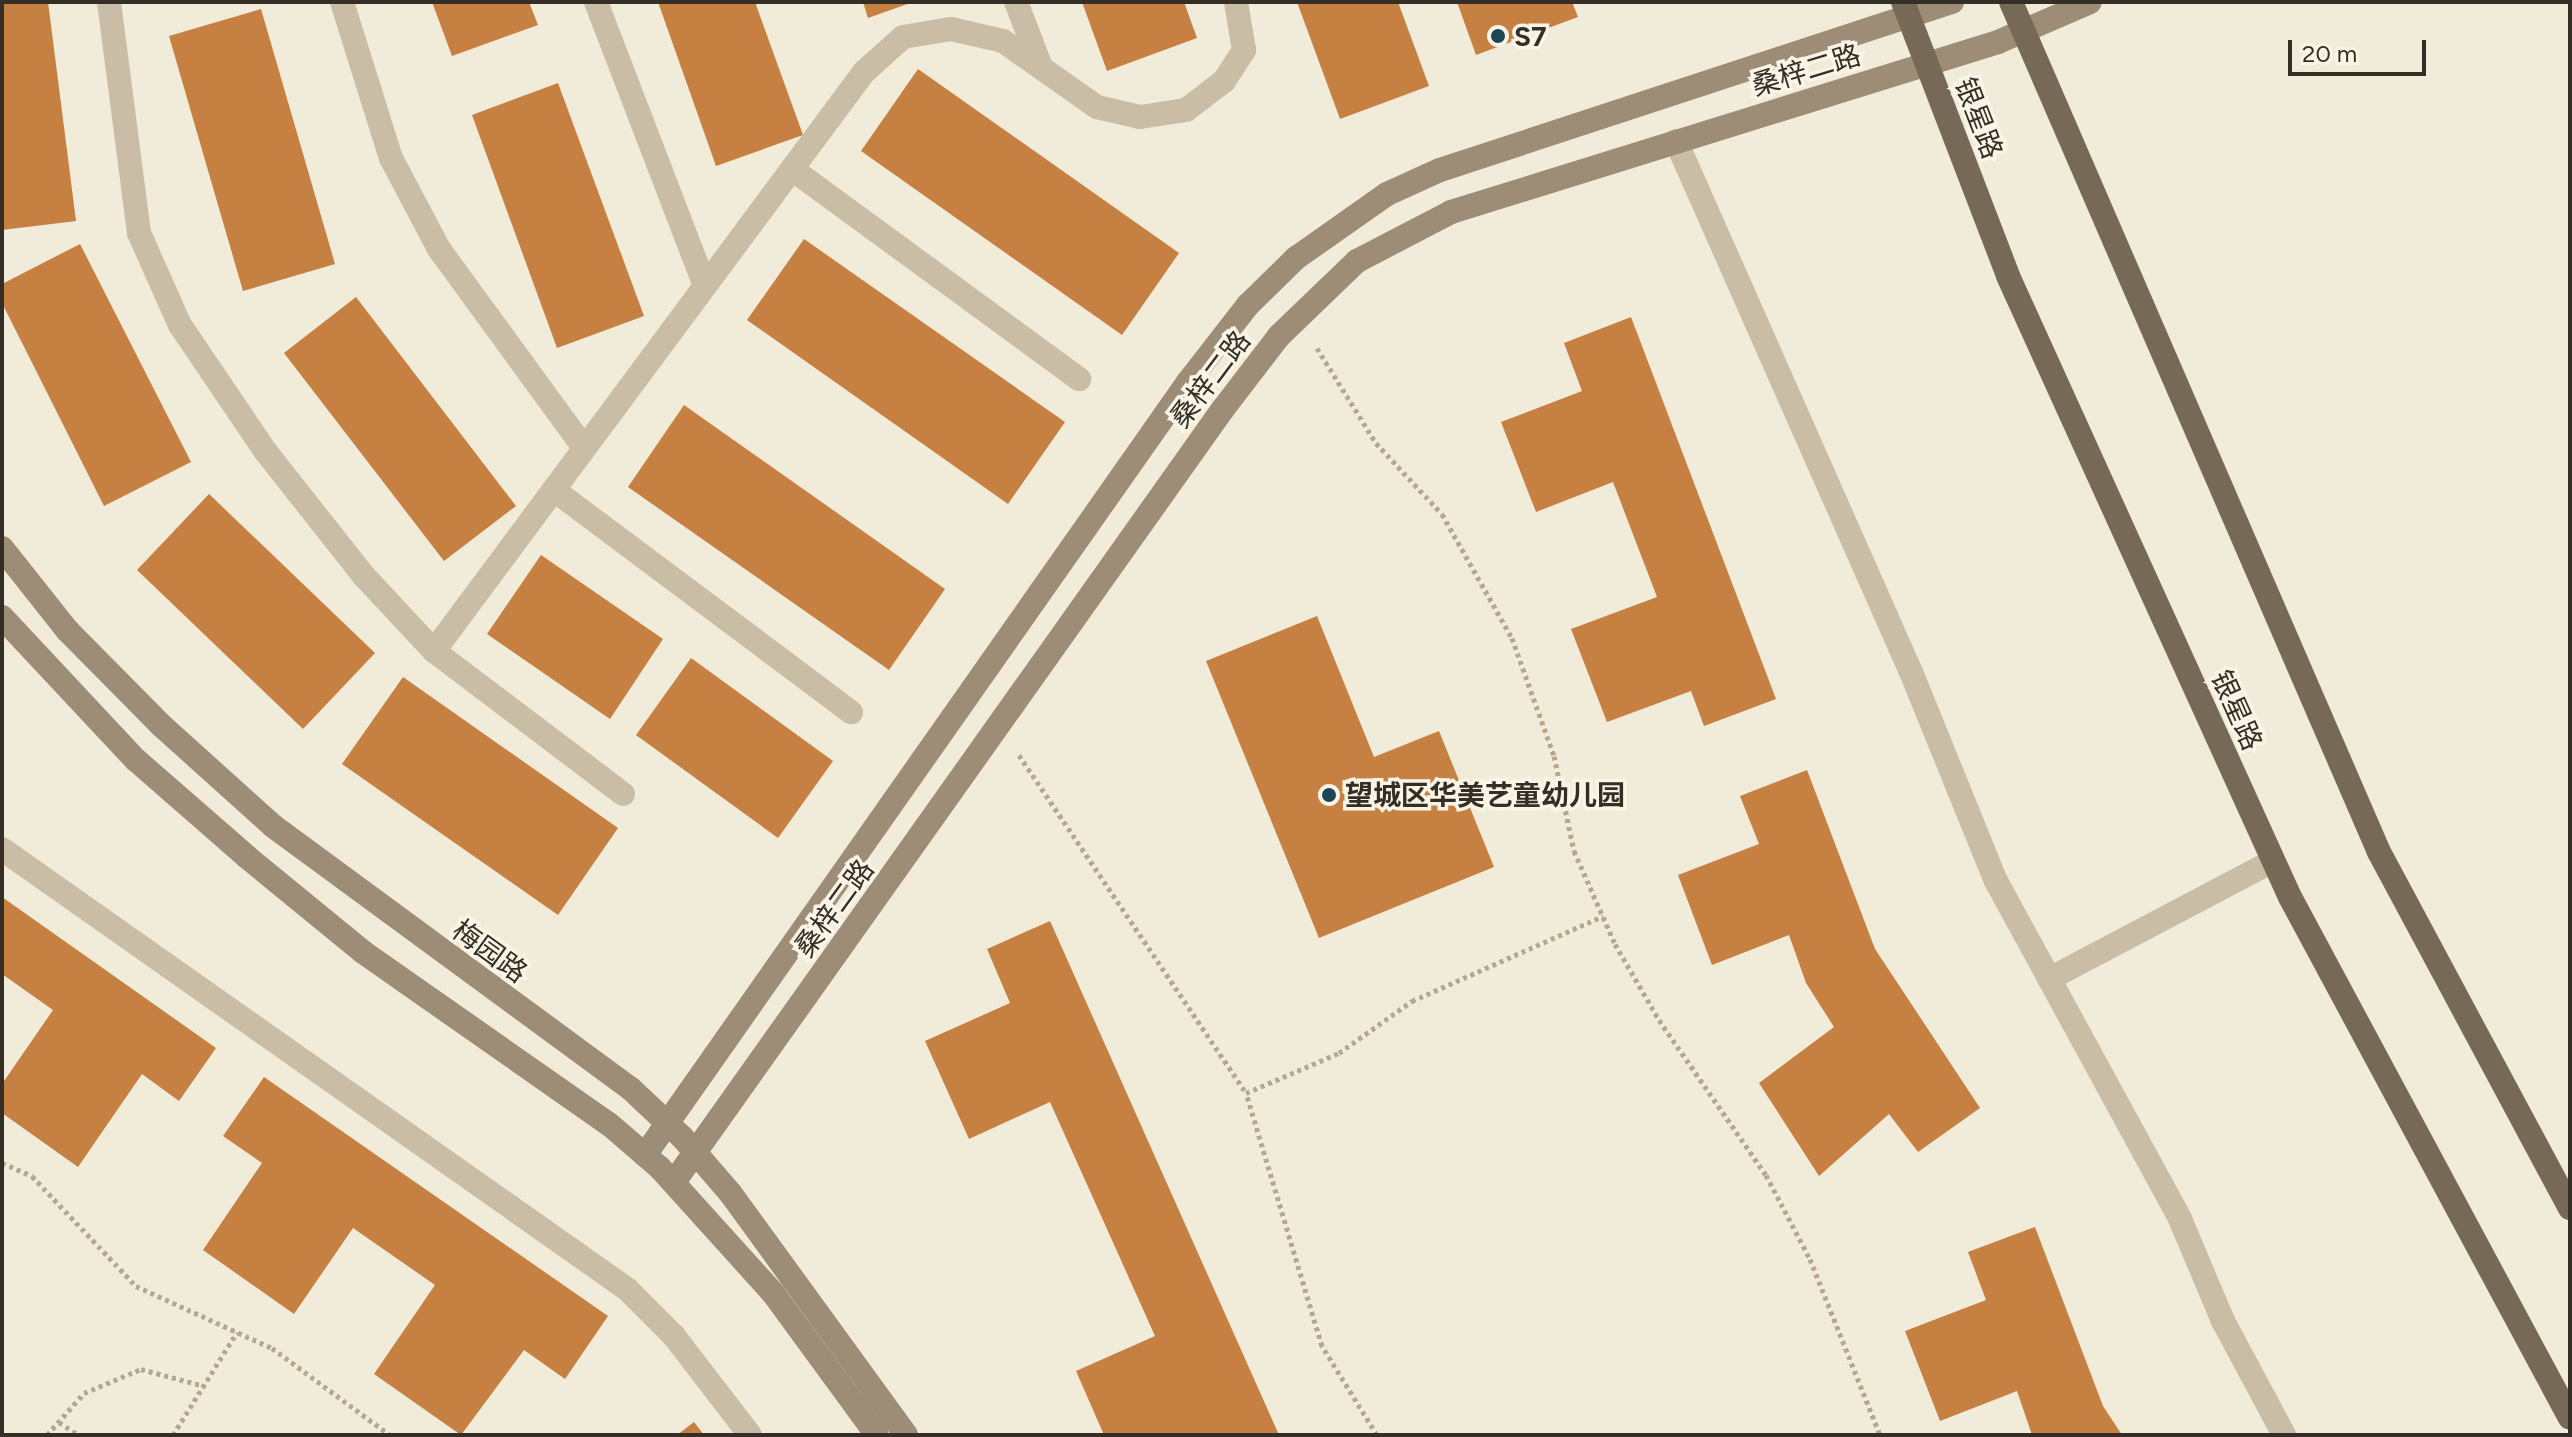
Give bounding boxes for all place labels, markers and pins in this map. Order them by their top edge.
place label: S7 [1514,19,1547,53]
marker: S7 [1489,27,1507,45]
place label: 望城区华美艺童幼儿园 [1345,778,1625,812]
marker: 望城区华美艺童幼儿园 [1320,786,1338,804]

